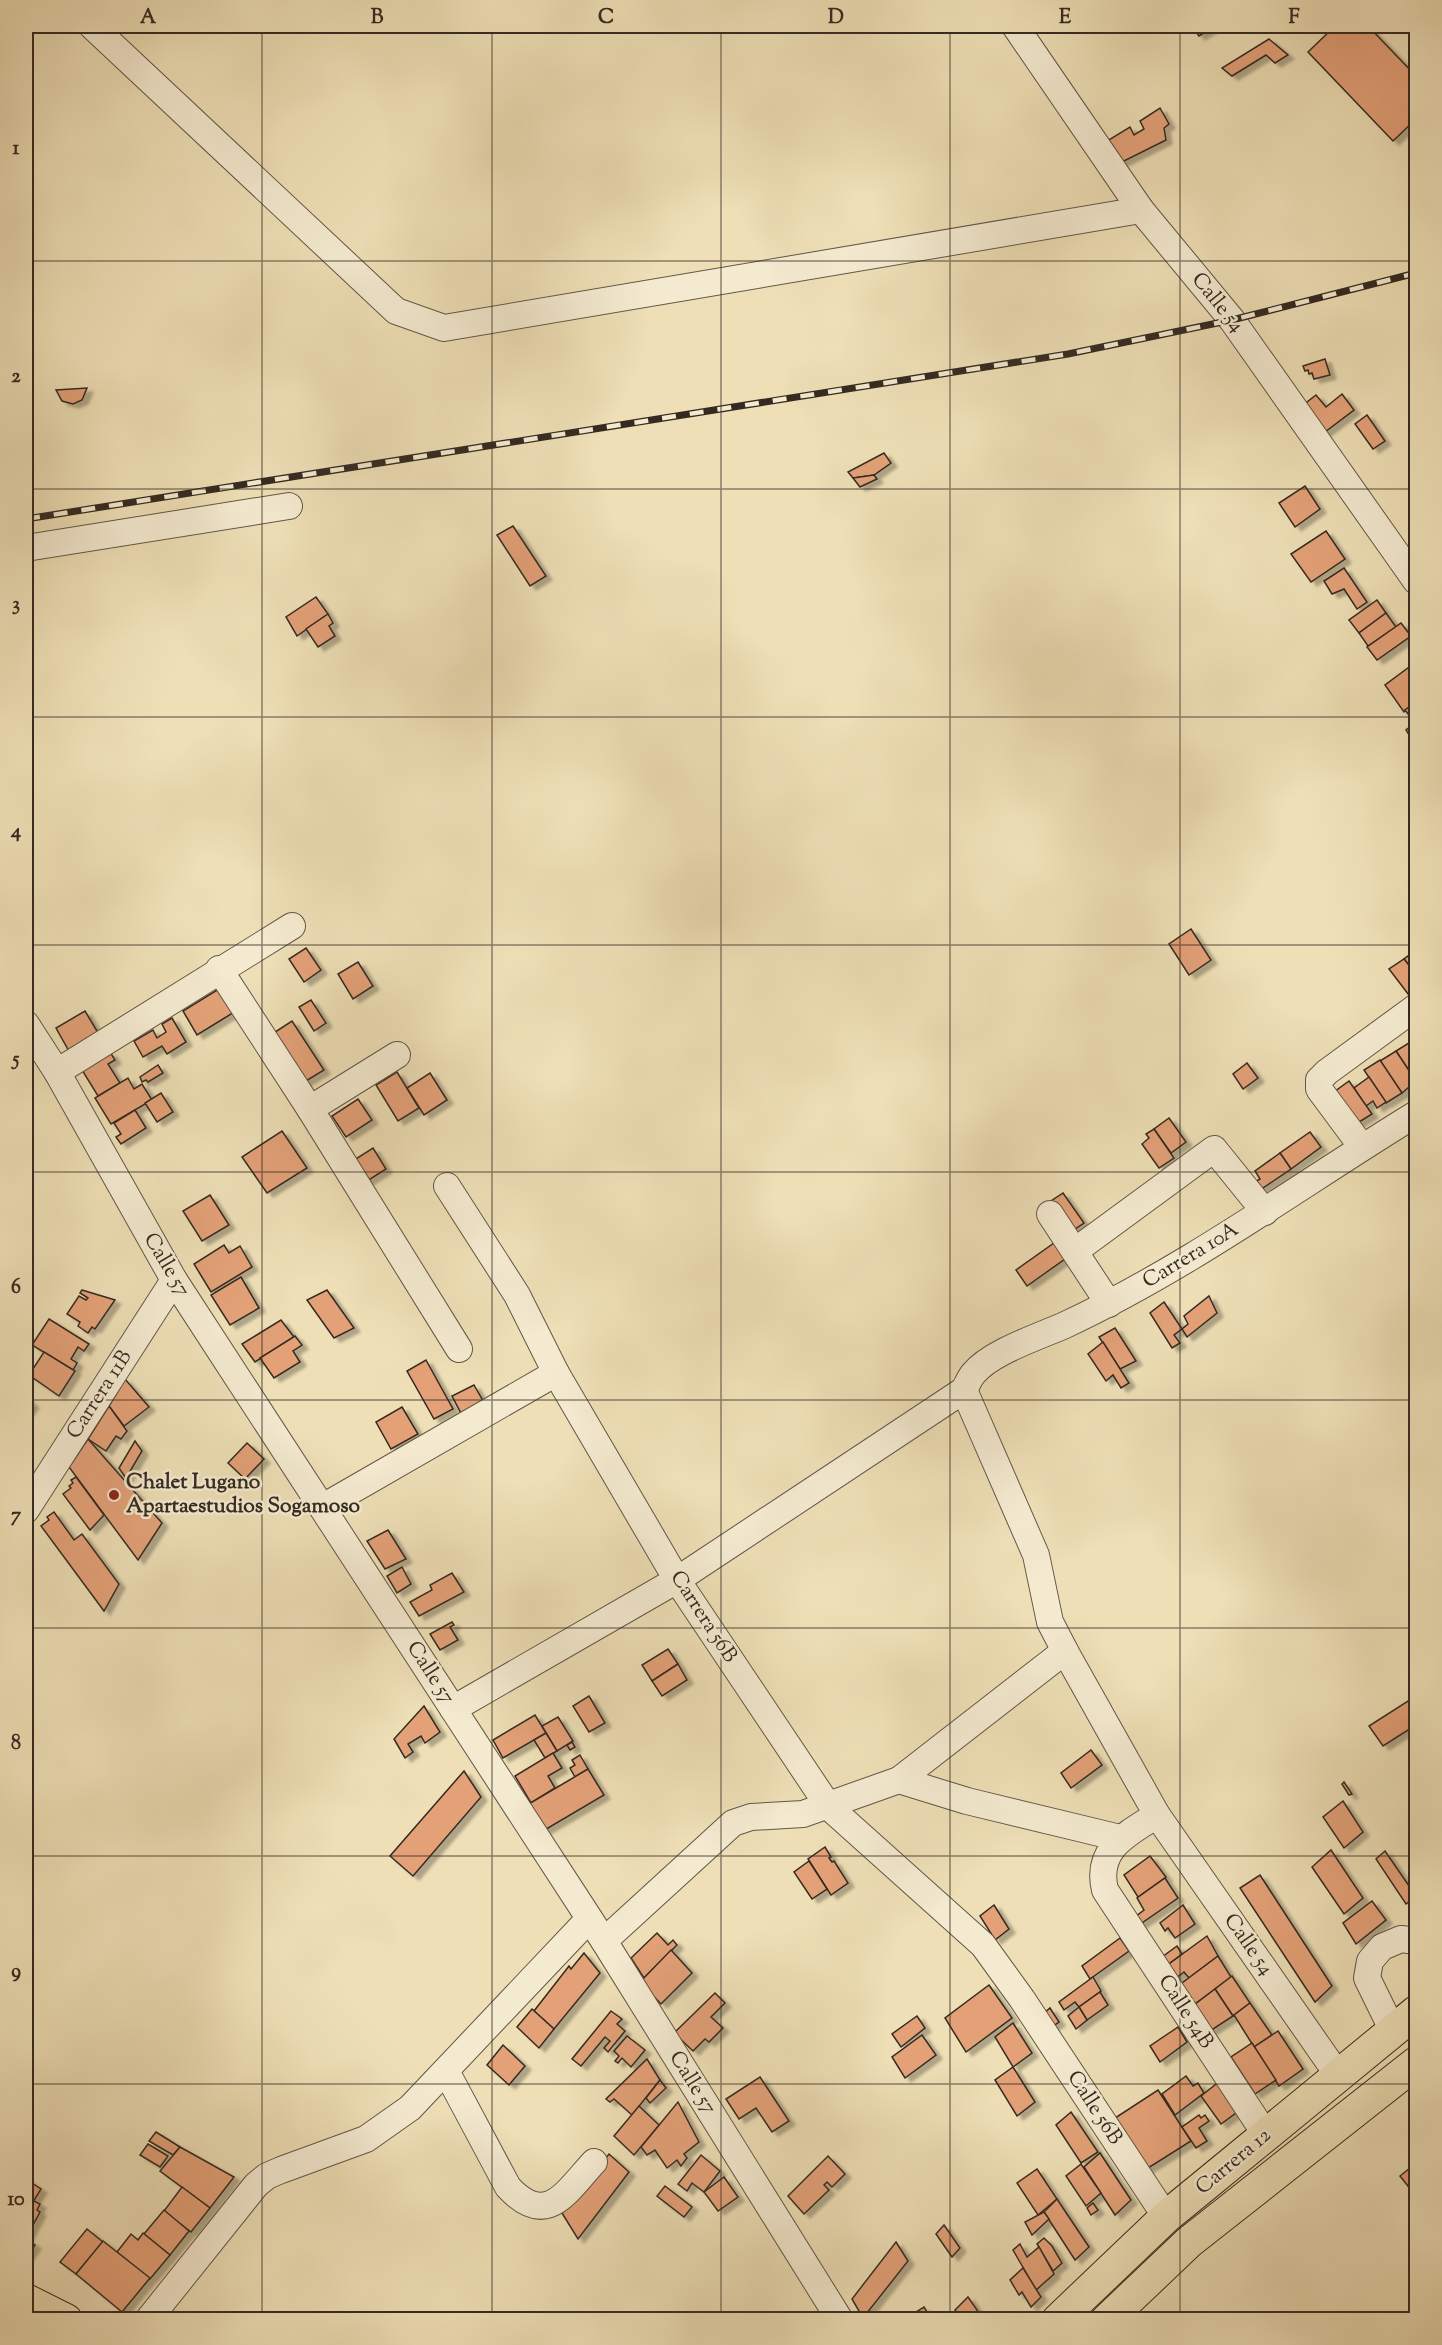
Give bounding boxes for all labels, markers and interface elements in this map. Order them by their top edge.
text: A [140,4,157,33]
text: B [371,4,384,33]
text: C [598,4,614,33]
text: D [828,4,844,33]
text: E [1059,4,1072,33]
text: F [1288,4,1300,33]
text: 1 [13,135,20,164]
street label: Calle 54 [1183,266,1251,340]
text: 2 [11,363,21,392]
text: 3 [12,591,20,620]
text: 4 [10,818,21,847]
text: 5 [11,1046,20,1075]
street label: Carrera 10A [1137,1215,1245,1297]
street label: Calle 57 [135,1227,197,1303]
text: 6 [11,1274,21,1303]
street label: Carrera 11B [60,1344,140,1446]
place label: Chalet Lugano Apartaestudios Sogamoso [126,1468,360,1522]
marker: Chalet Lugano Apartaestudios Sogamoso [107,1488,121,1502]
text: 7 [11,1502,22,1531]
street label: Carrera 56B [662,1565,744,1669]
street label: Calle 57 [398,1636,462,1711]
text: 8 [11,1730,21,1759]
street label: Calle 54 [1216,1908,1280,1982]
text: 9 [11,1958,21,1987]
street label: Calle 54B [1150,1969,1220,2055]
street label: Calle 57 [661,2045,723,2121]
street label: Calle 56B [1059,2065,1129,2151]
street label: Carrera 12 [1190,2121,1278,2203]
text: 10 [7,2186,25,2215]

